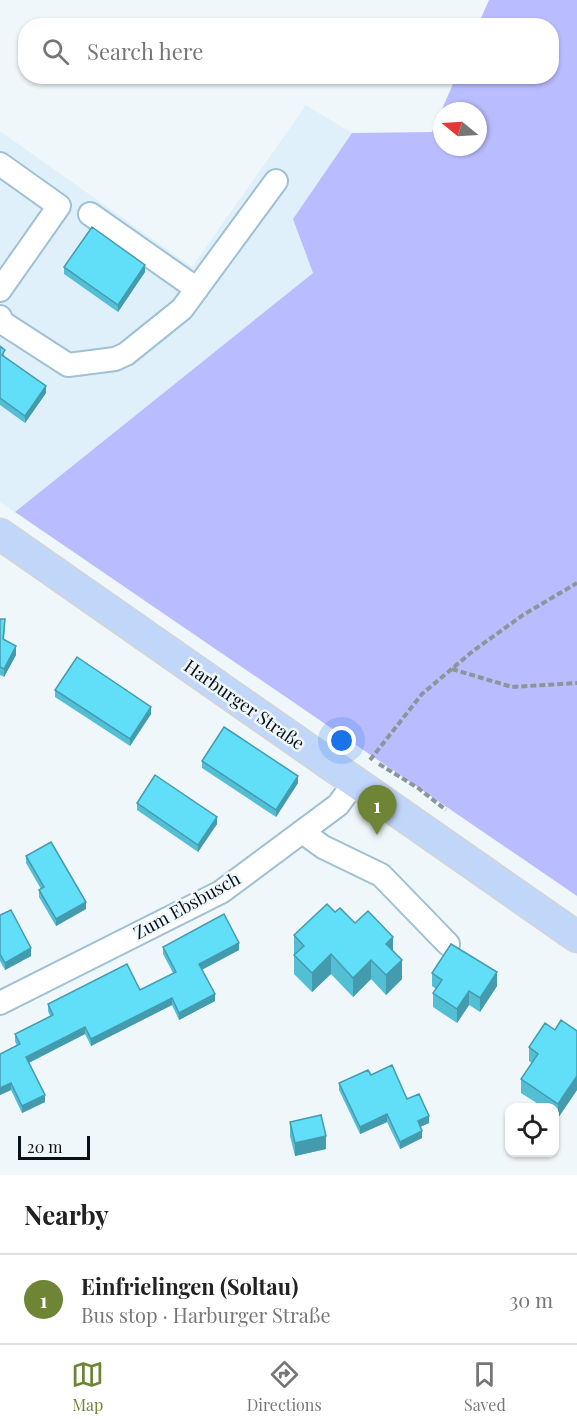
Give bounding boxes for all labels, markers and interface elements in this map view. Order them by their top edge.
search box [18,18,559,84]
icon: search [39,35,72,68]
text: Search here [87,36,203,66]
north arrow [433,102,487,156]
street label: Harburger Straße [180,654,310,755]
your location [327,726,356,755]
pin: 1 [358,786,397,835]
street label: Zum Ebsbusch [129,866,245,944]
map controls [505,1103,559,1157]
button: locate [505,1103,559,1157]
scale bar [18,1133,90,1160]
text: 20 m [27,1136,62,1157]
text: Nearby [24,1197,109,1232]
text: Einfrielingen (Soltau) [81,1271,298,1301]
text: 1 [40,1286,47,1313]
text: 30 m [509,1286,553,1313]
text: Bus stop · Harburger Straße [81,1301,331,1328]
tab: Map [71,1358,104,1415]
tab: Directions [247,1358,322,1415]
tab: Saved [464,1358,506,1415]

